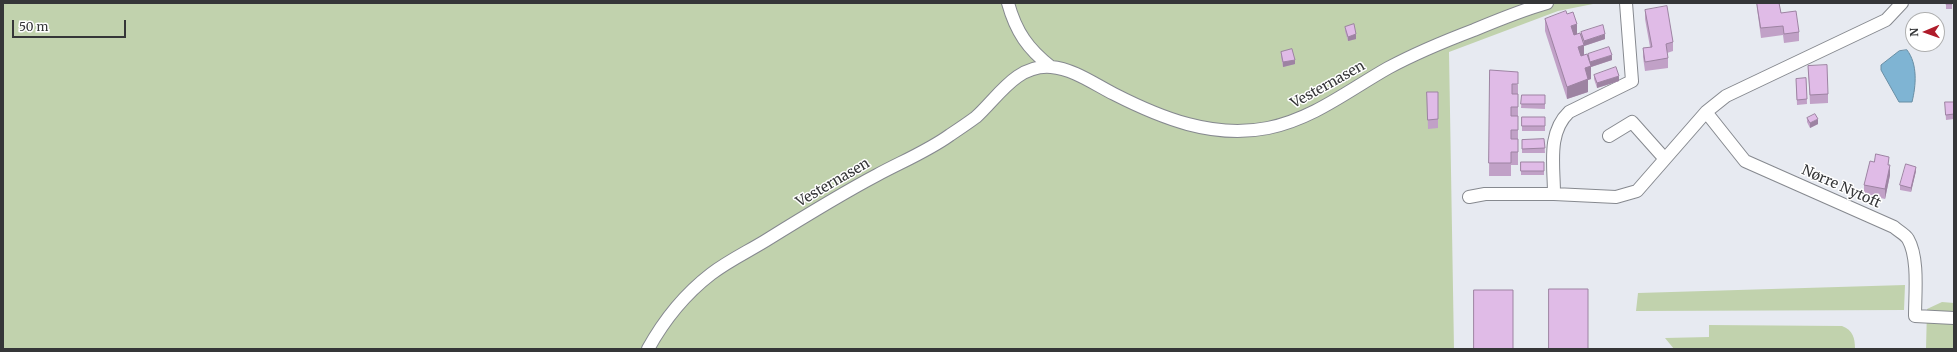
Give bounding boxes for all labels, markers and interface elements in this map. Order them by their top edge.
scale bar [14,12,128,38]
north arrow [1905,12,1945,52]
text: 50 m [19,19,48,34]
text: N [1907,28,1921,37]
street label: Vesternasen [1288,58,1368,112]
street label: Vesternasen [793,155,873,211]
street label: Nørre Nytoft [1799,162,1883,212]

